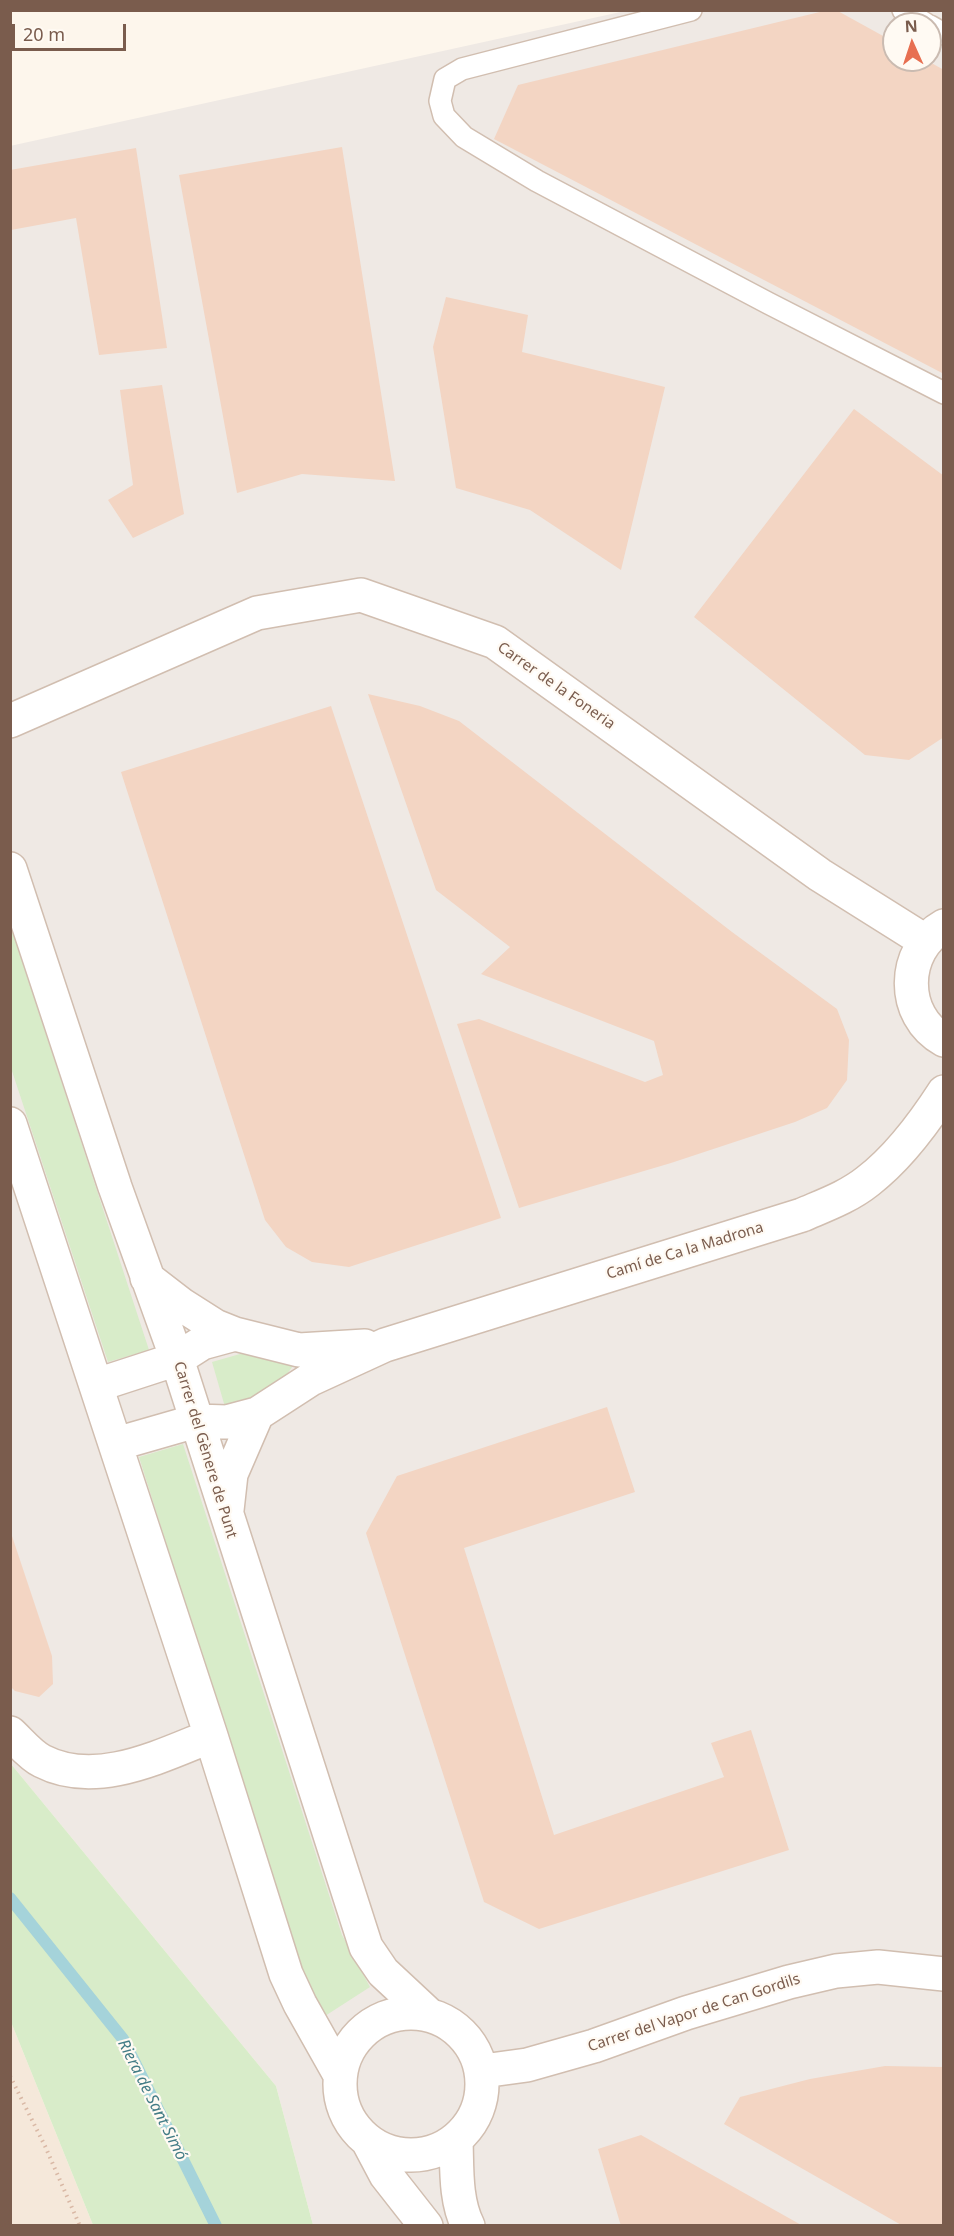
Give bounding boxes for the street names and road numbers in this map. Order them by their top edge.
street label: Carrer de la Foneria [494,639,618,733]
street label: Camí de Ca la Madrona [604,1219,766,1283]
street label: Carrer del Gènere de Punt [169,1359,241,1541]
street label: Carrer del Vapor de Can Gordils [586,1970,802,2056]

